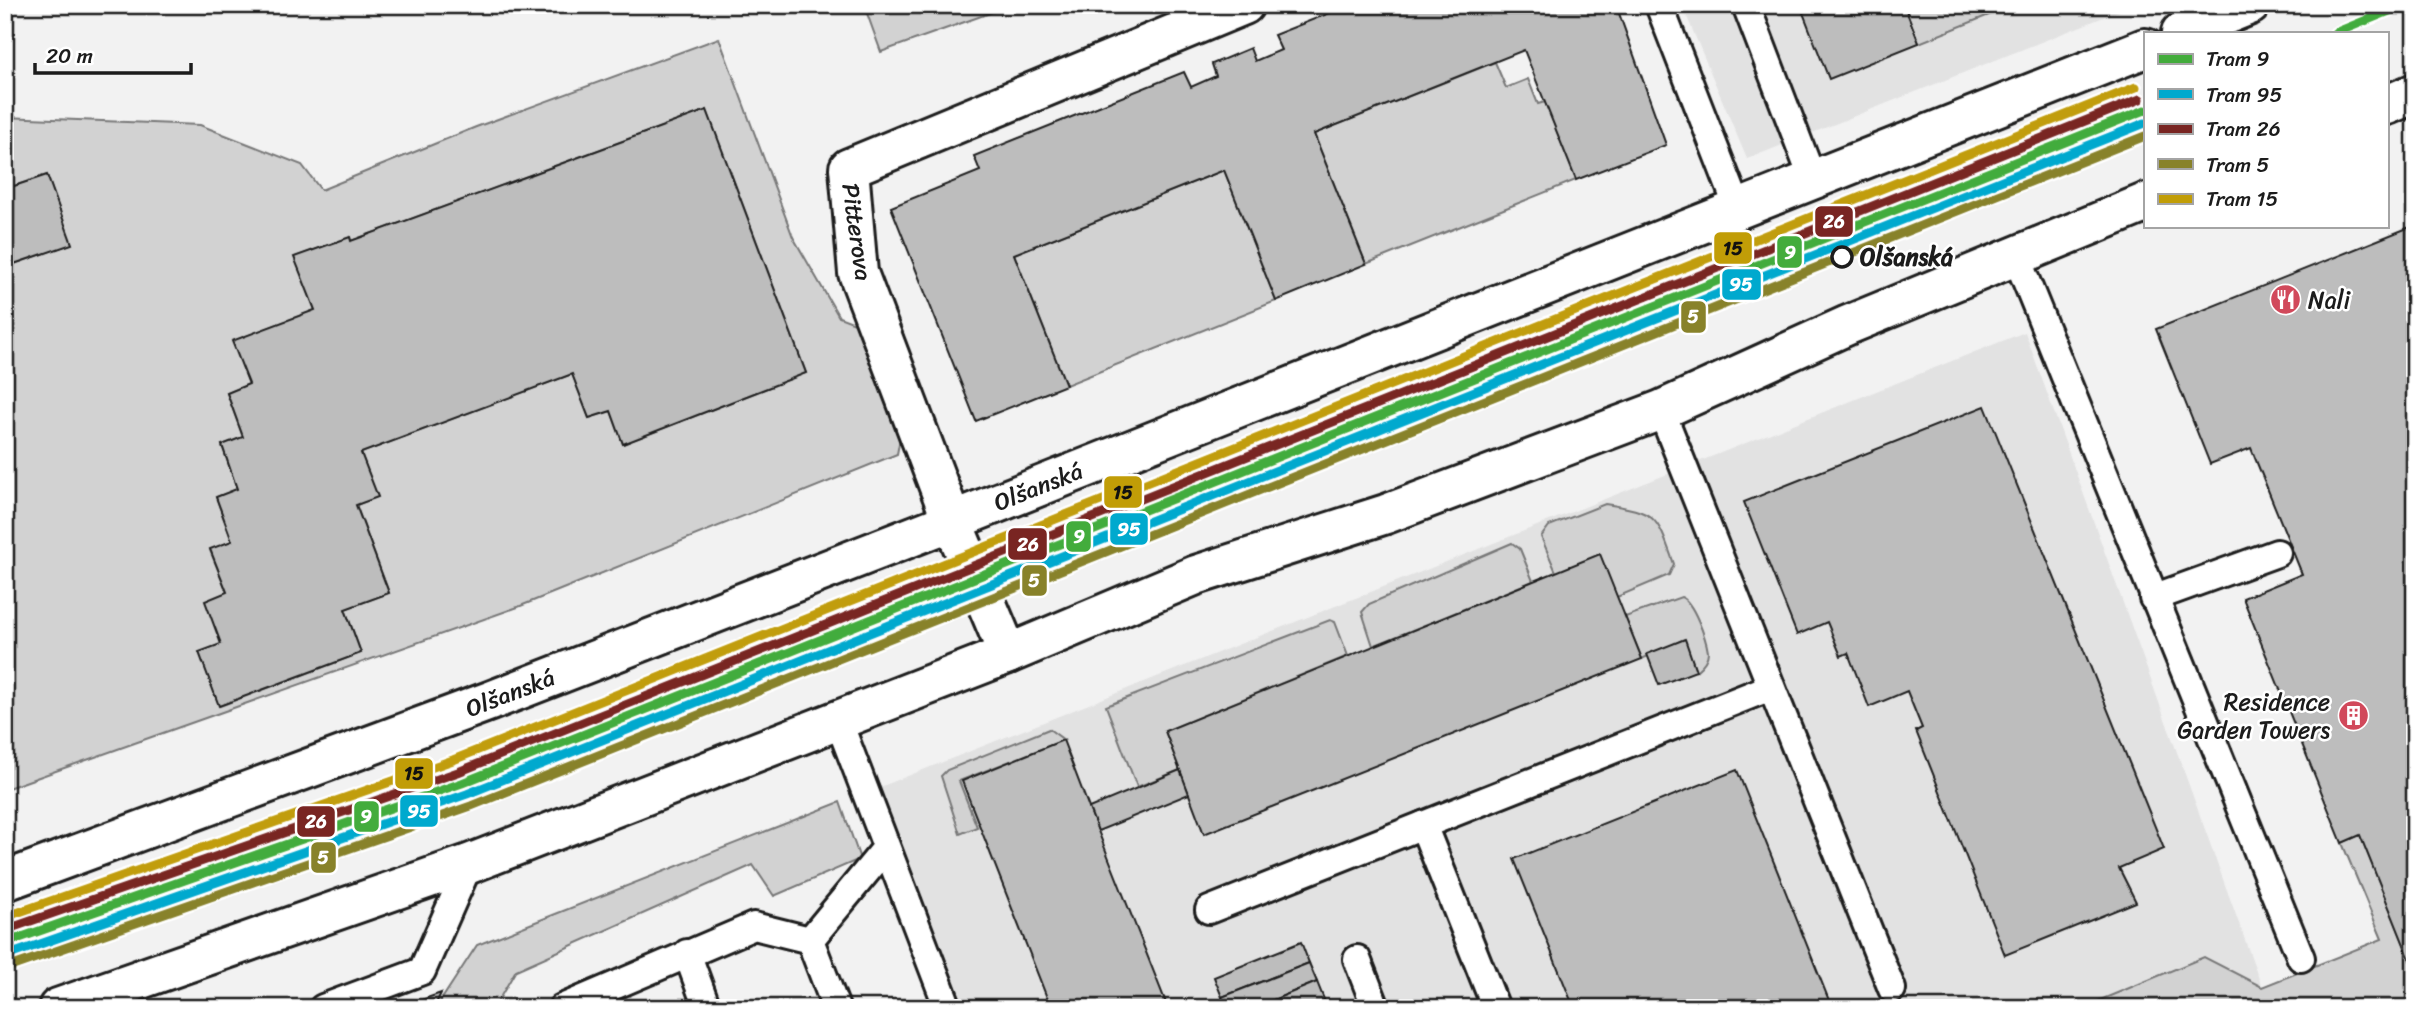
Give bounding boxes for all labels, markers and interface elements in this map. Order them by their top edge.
scale bar [35,32,191,76]
legend [2144,32,2388,228]
text: 20 m [46,37,93,75]
text: Tram 9 [2206,40,2270,78]
text: Tram 95 [2206,76,2282,114]
text: Tram 26 [2206,110,2281,148]
text: Tram 5 [2206,146,2270,184]
street label: Pitterova [829,180,885,284]
text: Tram 15 [2206,180,2279,218]
line badge: 26 [1814,205,1854,238]
text: 26 [1822,205,1845,238]
line badge: 15 [1713,231,1753,265]
text: 15 [1723,232,1743,265]
line badge: 9 [1776,235,1803,269]
text: 9 [1784,236,1796,269]
place label: Olšanská [1860,236,1953,278]
marker: Olšanská [1831,246,1853,268]
line badge: 95 [1721,268,1762,301]
text: 95 [1729,268,1753,301]
place label: Nali [2308,279,2352,321]
restaurant icon: Nali [2268,283,2302,317]
line badge: 5 [1680,300,1707,334]
text: 5 [1687,300,1699,333]
street label: Olšanská [987,450,1089,523]
line badge: 15 [1103,475,1143,509]
text: 15 [1113,476,1133,509]
line badge: 95 [1109,512,1149,546]
text: 95 [1117,513,1141,546]
line badge: 9 [1065,520,1092,553]
text: 9 [1073,520,1085,553]
line badge: 26 [1007,527,1048,561]
text: 26 [1016,528,1039,561]
line badge: 5 [1021,564,1048,597]
text: 5 [1028,564,1040,597]
street label: Olšanská [459,657,561,729]
place label: Residence Garden Towers [2177,681,2330,751]
building icon: Residence Garden Towers [2336,699,2370,733]
line badge: 15 [394,757,434,790]
text: 15 [404,757,424,790]
line badge: 95 [399,794,439,828]
text: 95 [407,795,431,828]
line badge: 9 [353,800,380,833]
text: 9 [360,800,372,833]
line badge: 26 [296,805,336,838]
text: 26 [304,805,327,838]
line badge: 5 [310,841,337,874]
text: 5 [317,841,329,874]

